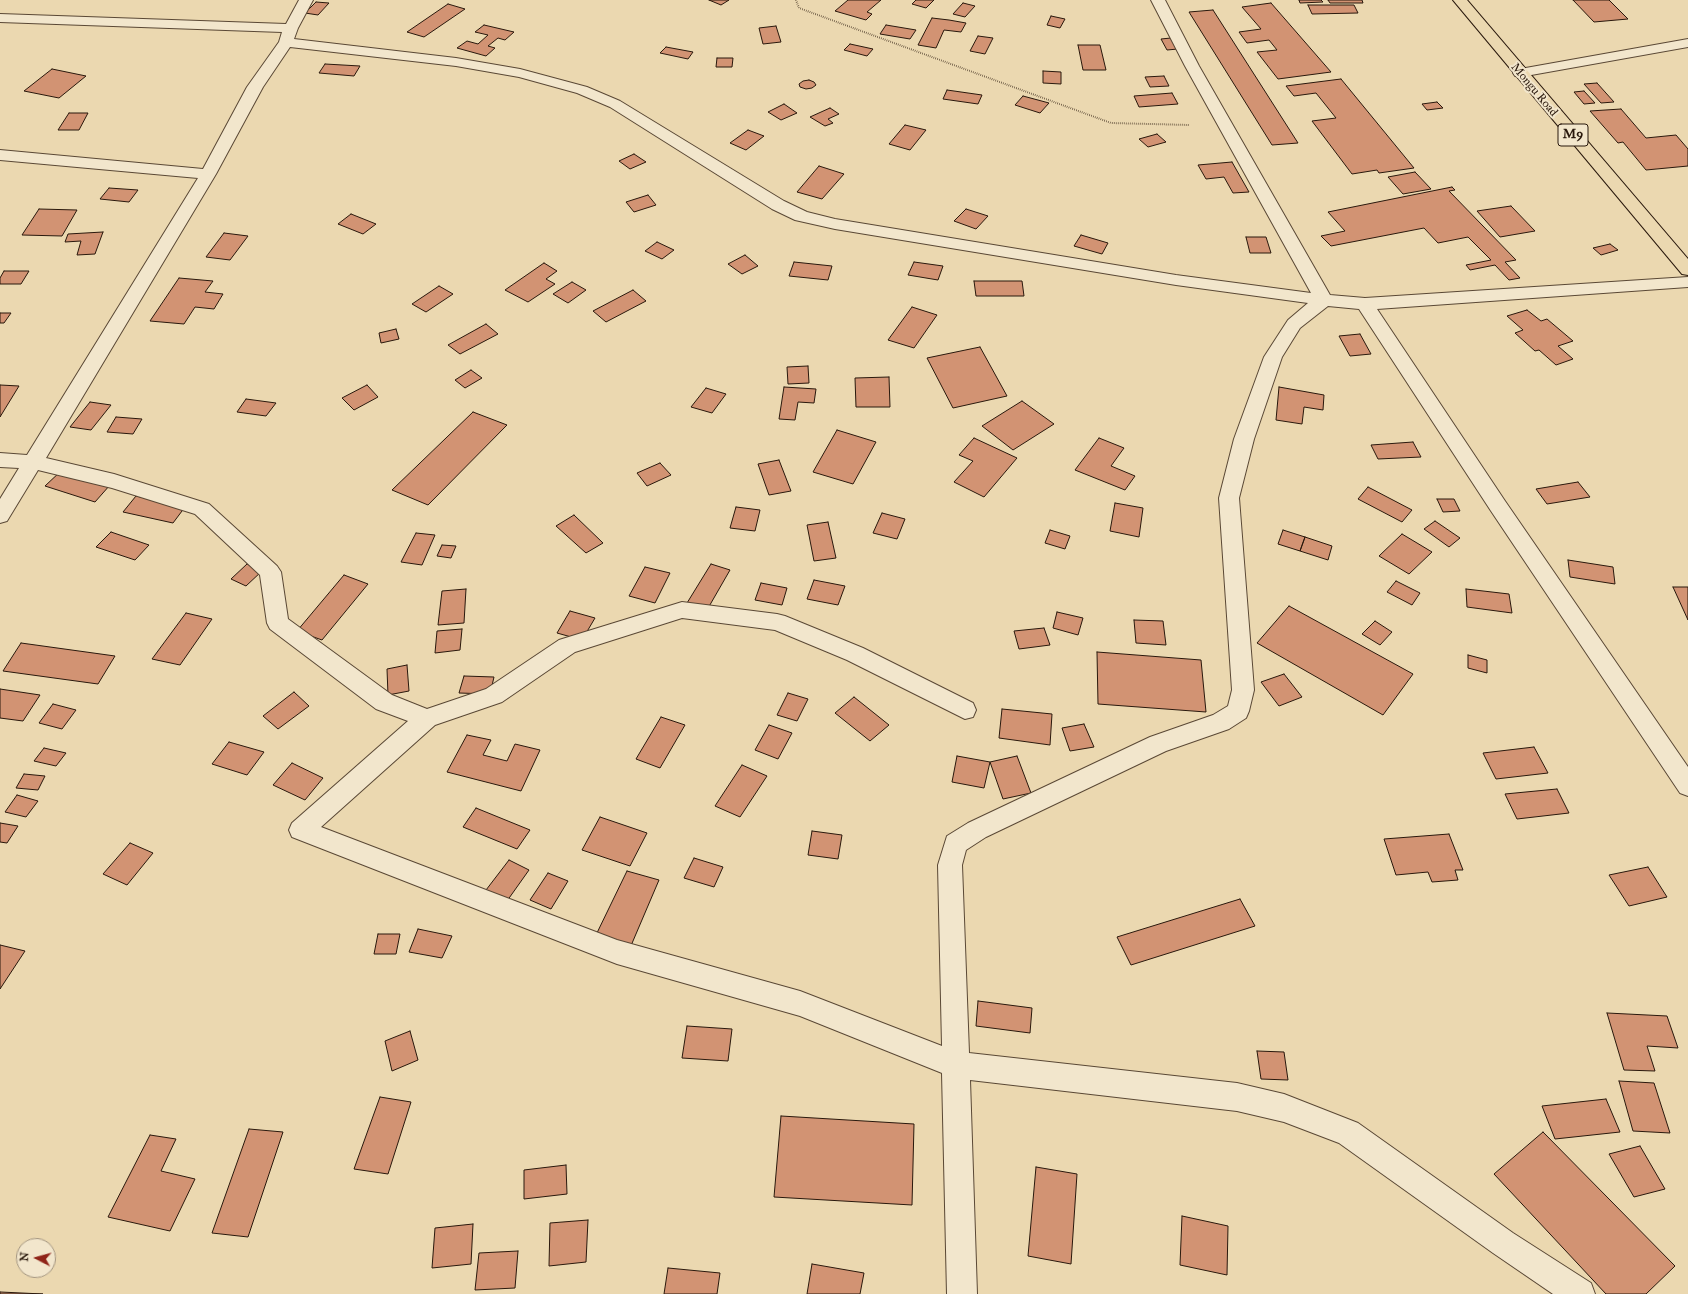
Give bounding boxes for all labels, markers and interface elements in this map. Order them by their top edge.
street label: Mongu Road [1508,60,1560,120]
road number: M9 [1558,124,1588,146]
north arrow [16,1238,56,1278]
text: N [18,1251,32,1262]

